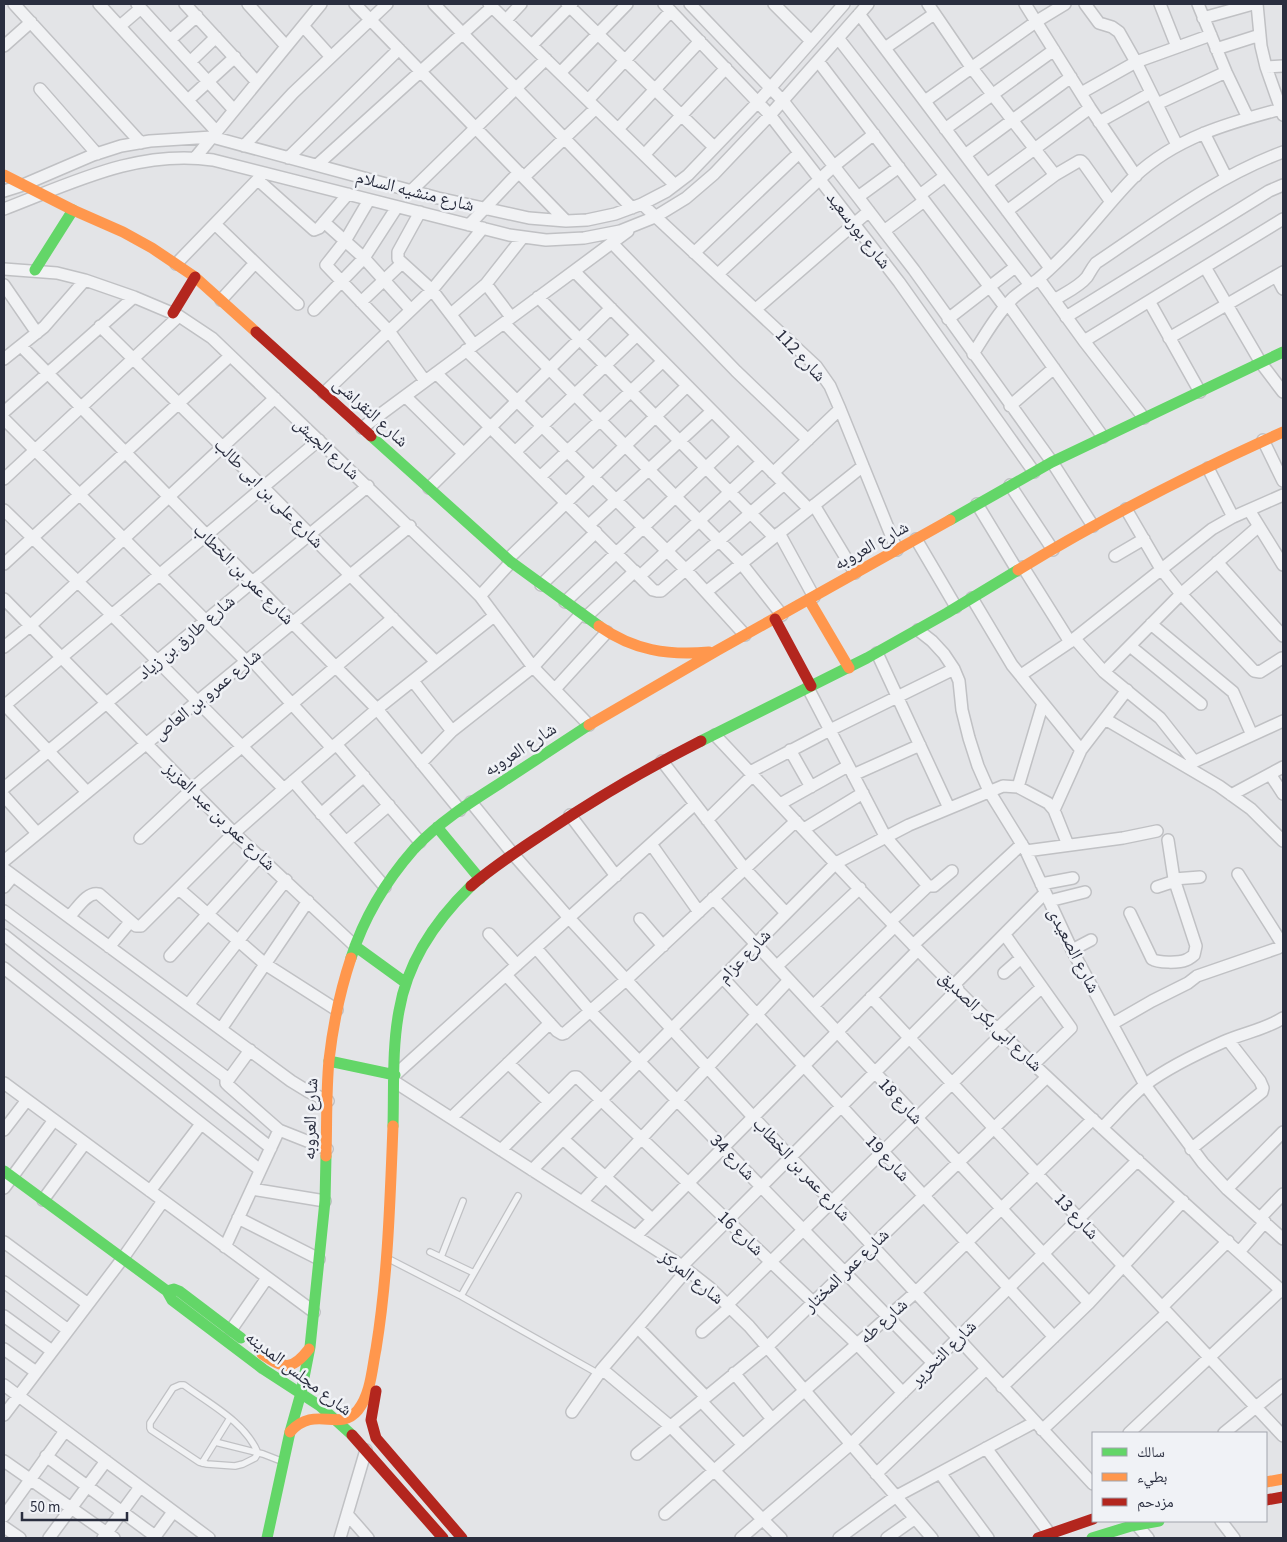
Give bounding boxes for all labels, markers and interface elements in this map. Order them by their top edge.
street label: شارع منشيه السلام [353,165,477,218]
street label: شارع بورسعيد [820,186,897,274]
street label: شارع 112 [769,323,832,388]
street label: شارع النقراشى [327,372,414,453]
street label: شارع الجيش [288,411,365,486]
street label: شارع على بن ابى طالب [208,433,329,554]
street label: شارع العروبه [829,515,913,576]
street label: شارع عمر بن الخطاب [187,518,300,631]
street label: شارع طارق بن زياد [132,589,241,686]
street label: شارع عمرو بن العاص [148,643,267,746]
street label: شارع العروبه [479,717,562,782]
street label: شارع عمر بن عبد العزيز [157,756,281,876]
street label: شارع الصعيدى [1041,903,1106,998]
street label: شارع عزام [712,923,777,989]
street label: شارع ابى بكر الصديق [933,965,1048,1077]
street label: شارع 18 [872,1072,929,1130]
street label: شارع العروبه [297,1078,324,1161]
street label: شارع عمر بن الخطاب [747,1112,857,1227]
street label: شارع 34 [704,1129,761,1186]
street label: شارع 19 [859,1129,916,1187]
street label: شارع 13 [1048,1187,1105,1245]
street label: شارع 16 [712,1205,769,1262]
street label: شارع عمر المختار [797,1223,895,1319]
street label: شارع المركز [654,1244,729,1310]
street label: شارع طه [853,1293,913,1350]
street label: شارع التحرير [904,1314,982,1393]
street label: شارع مجلس المدينه [240,1325,357,1422]
legend [1092,1432,1267,1522]
text: سالك [1137,1442,1165,1463]
text: بطيء [1137,1467,1167,1489]
scale bar [22,1490,128,1522]
text: مزدحم [1137,1492,1174,1513]
text: 50 m [30,1497,60,1518]

